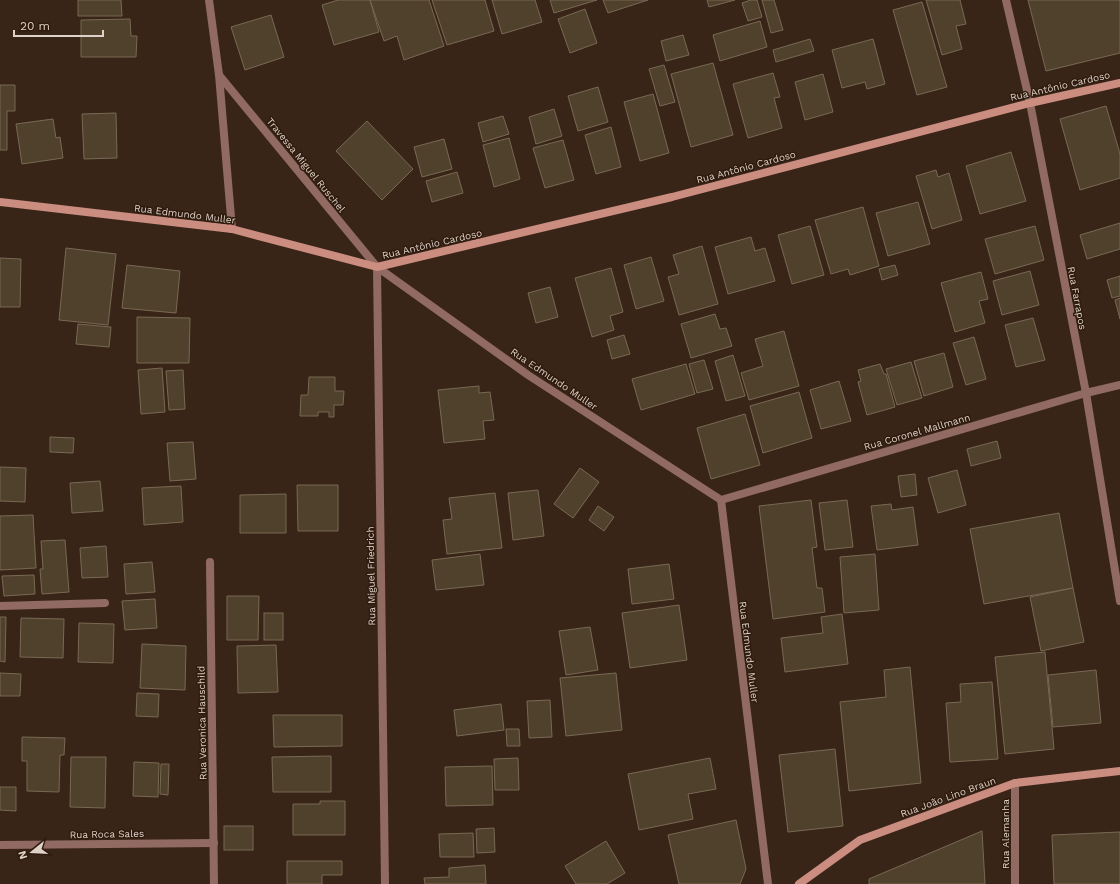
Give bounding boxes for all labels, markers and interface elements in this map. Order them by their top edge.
scale bar [14,12,103,38]
text: 20 m [20,19,50,33]
street label: Rua Antônio Cardoso [1009,69,1111,103]
street label: Travessa Miguel Ruschel [264,116,348,214]
street label: Rua Antônio Cardoso [695,148,797,186]
street label: Rua Edmundo Muller [134,202,236,226]
street label: Rua Antônio Cardoso [381,227,483,261]
street label: Rua Farrapos [1065,266,1089,330]
street label: Rua Edmundo Muller [509,346,599,412]
street label: Rua Coronel Mallmann [862,412,972,452]
street label: Rua Miguel Friedrich [365,526,377,626]
street label: Rua Edmundo Muller [737,601,761,703]
street label: Rua Veronica Hauschild [196,666,208,780]
street label: Rua João Lino Braun [899,775,997,819]
street label: Rua Alemanha [1000,799,1011,869]
street label: Rua Roca Sales [70,828,144,840]
north arrow [12,832,52,872]
text: N [16,849,30,861]

